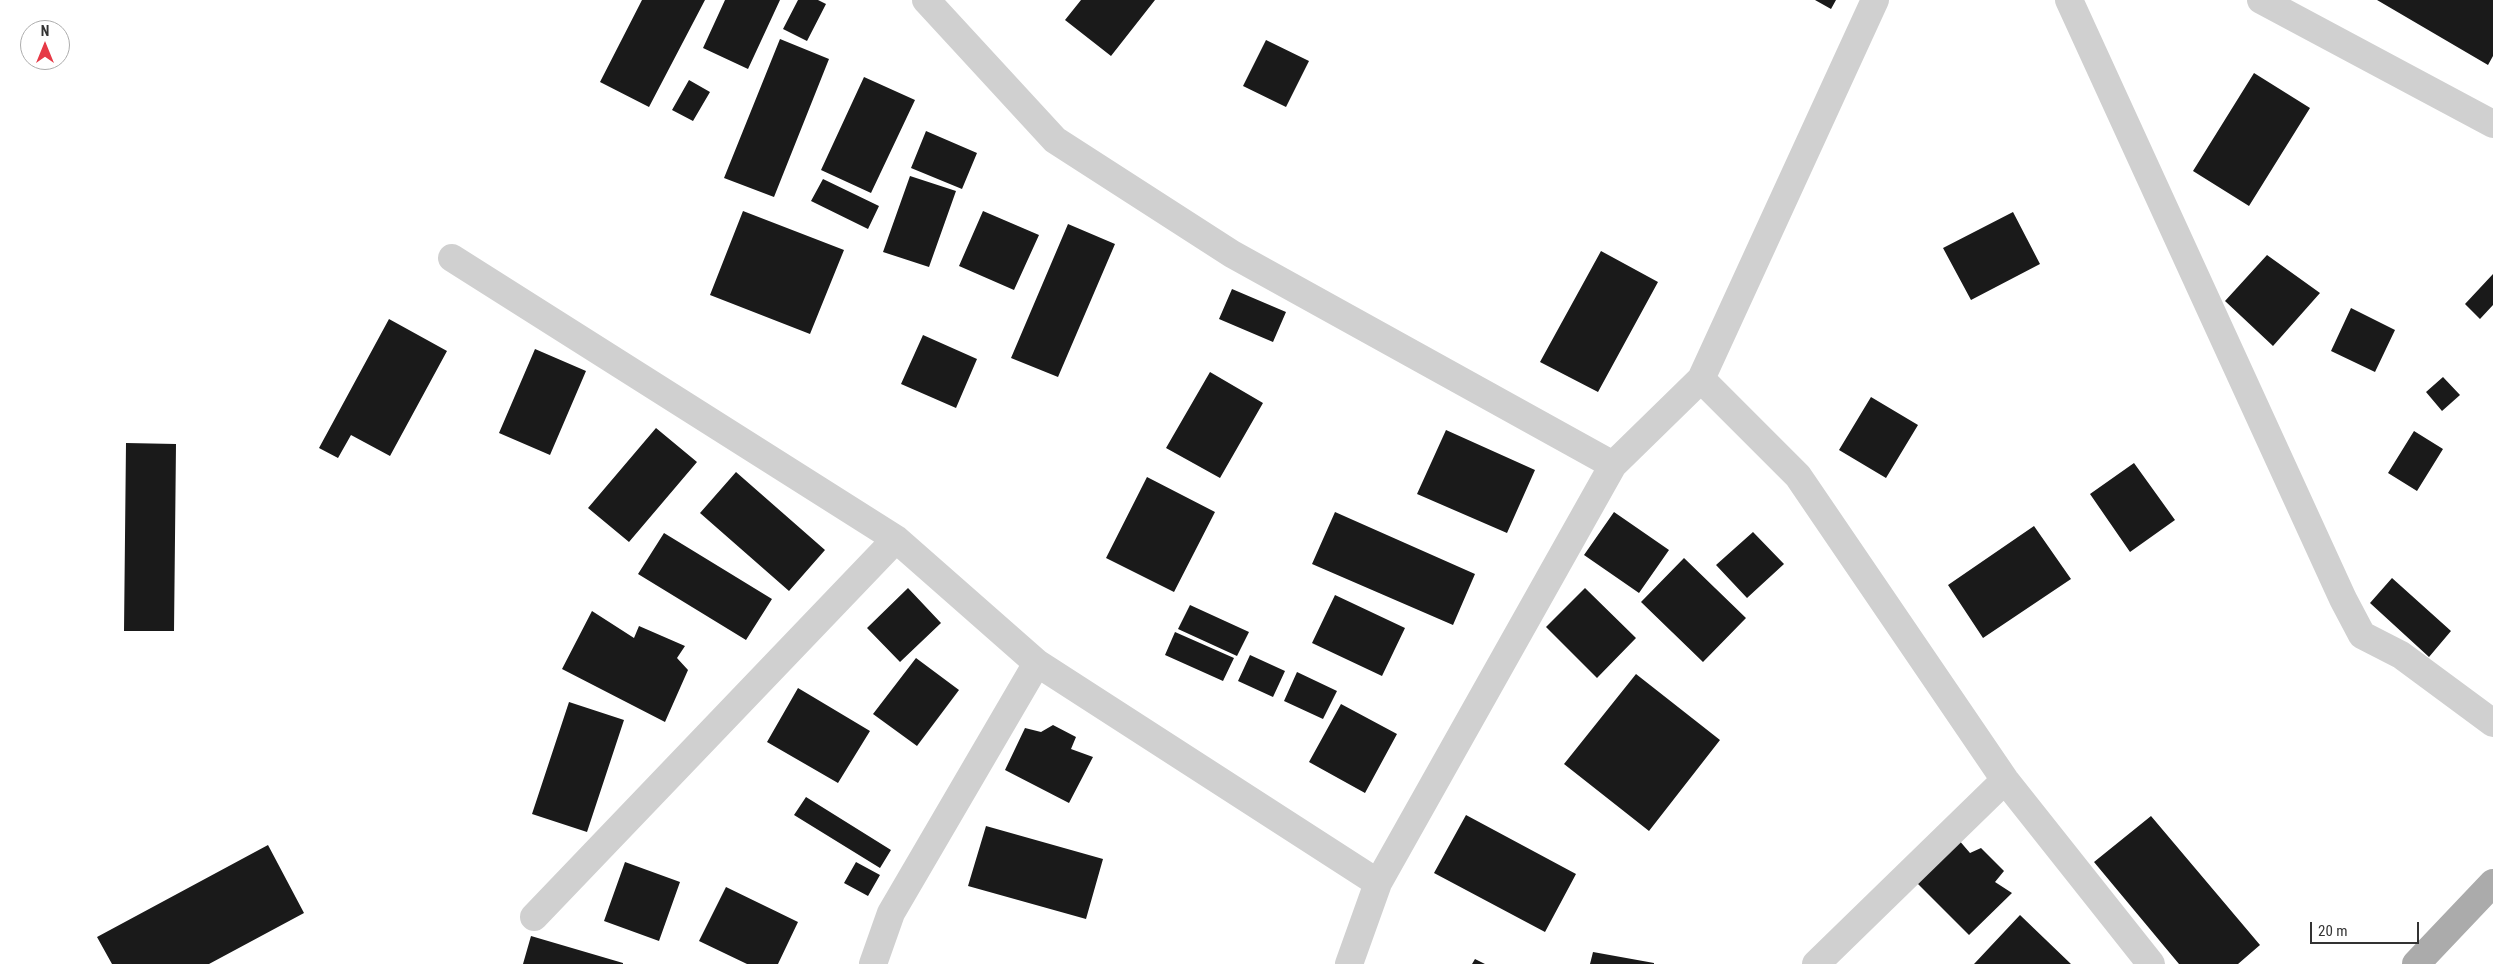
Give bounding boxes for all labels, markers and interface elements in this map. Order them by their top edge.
north arrow [20,20,70,70]
text: N [41,23,49,39]
scale bar [2313,912,2422,944]
text: 20 m [2318,922,2348,940]

